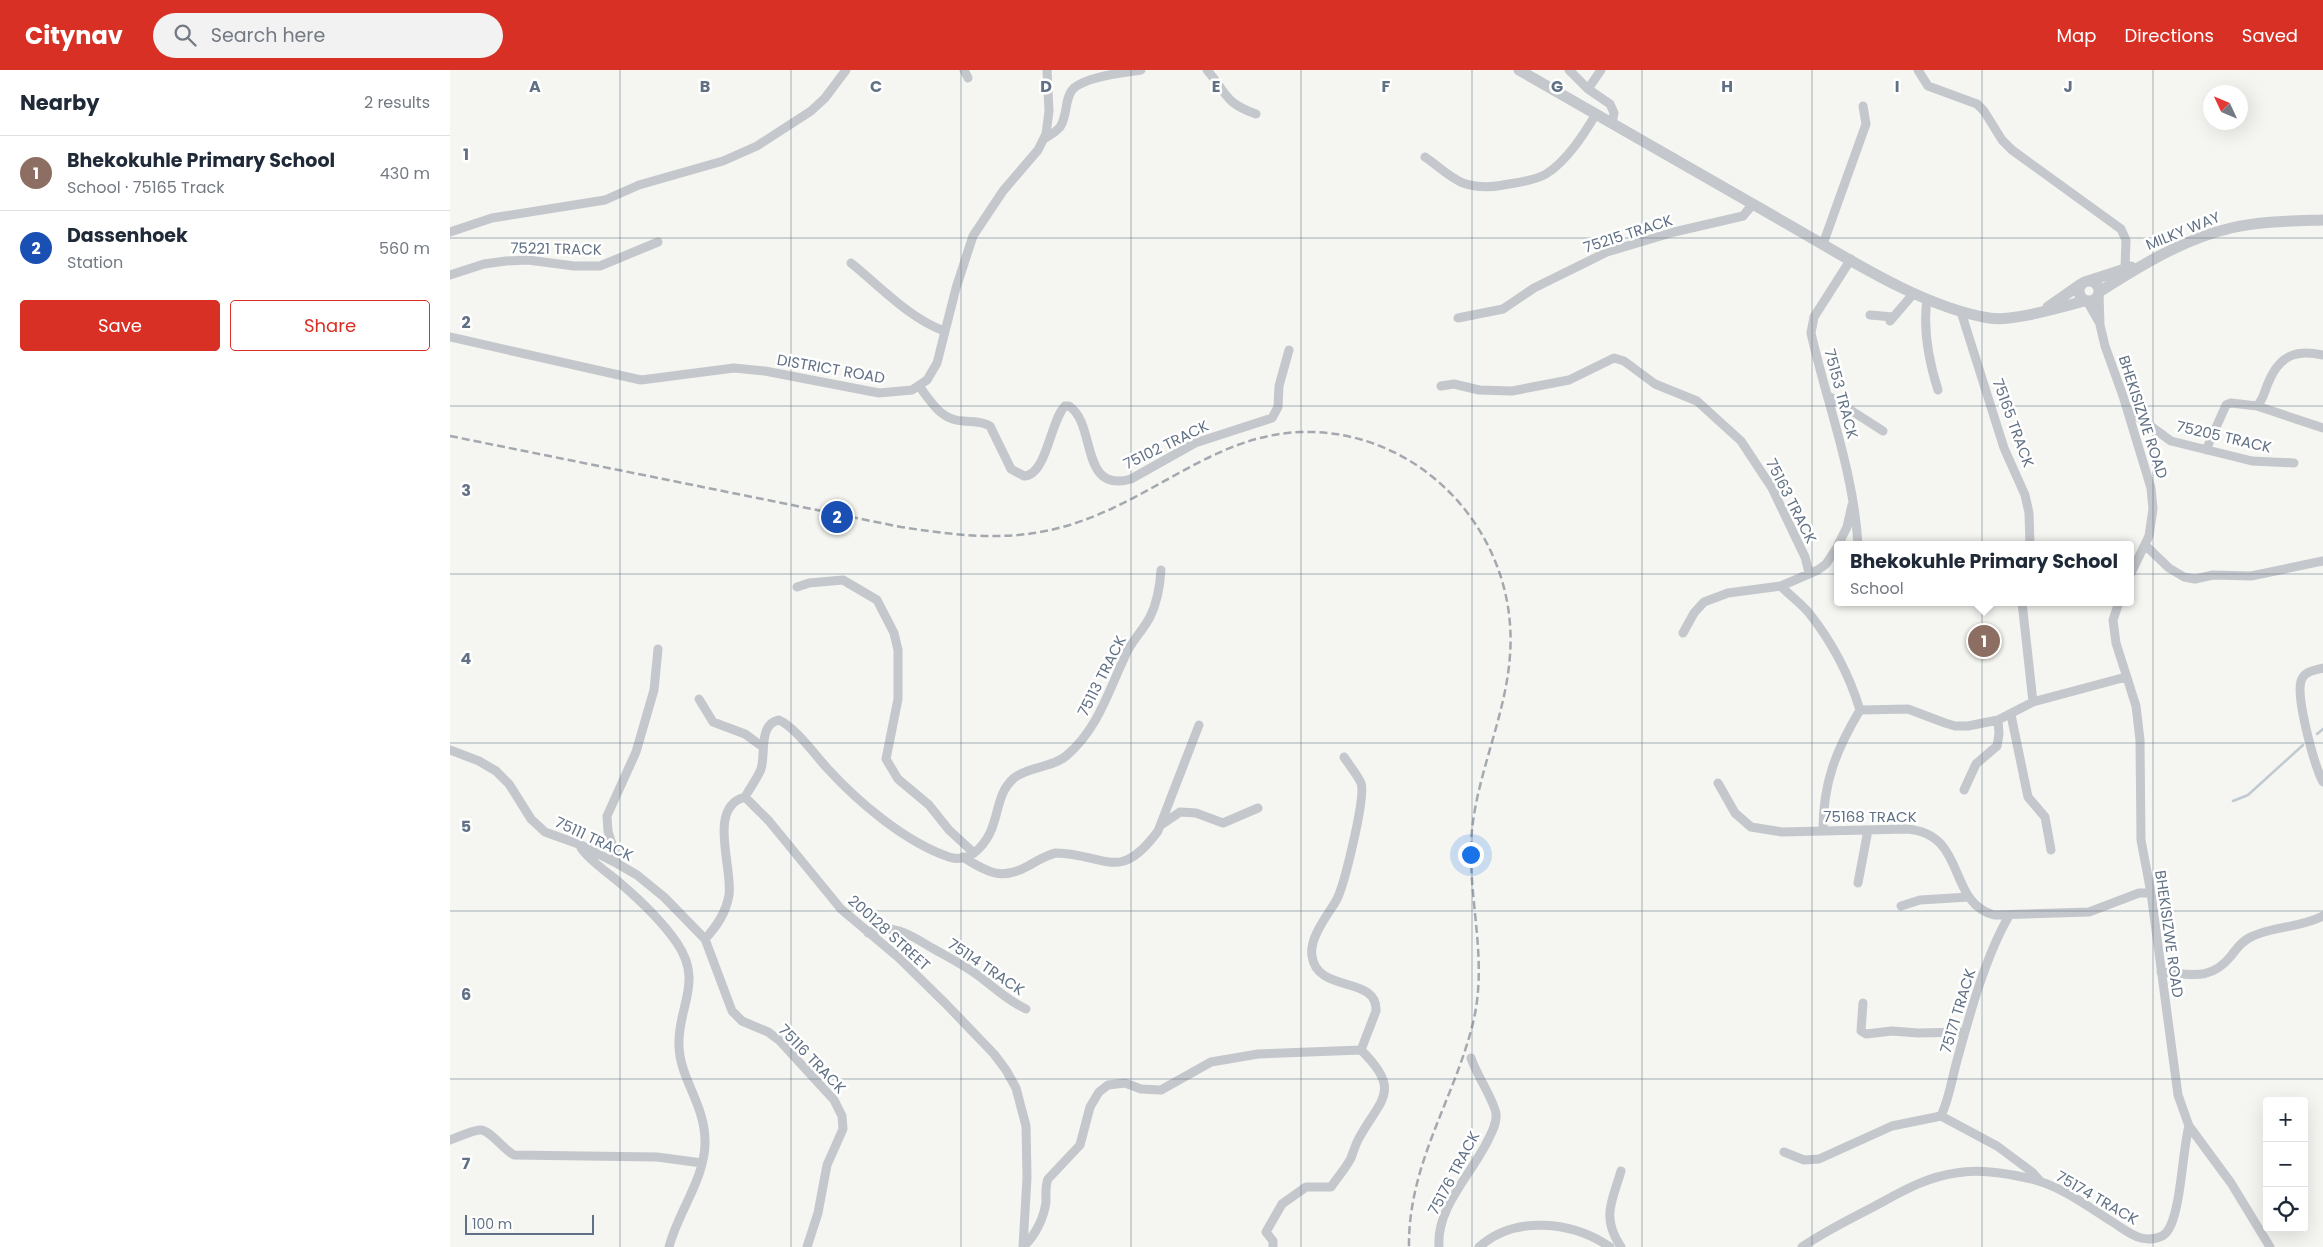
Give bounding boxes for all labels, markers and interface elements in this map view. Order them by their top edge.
search box [153,13,503,58]
text: Citynav [25,19,123,52]
icon: search [171,21,199,49]
text: Search here [211,22,325,49]
text: Map [2057,23,2096,48]
text: Directions [2124,23,2214,48]
text: Saved [2242,23,2298,48]
text: A [529,75,541,98]
text: B [700,75,710,98]
text: C [870,75,882,98]
text: D [1040,75,1052,98]
text: E [1212,75,1220,98]
text: F [1382,75,1391,98]
text: G [1551,75,1563,98]
text: H [1721,75,1733,98]
text: I [1895,75,1899,98]
text: J [2063,75,2073,98]
north arrow [2203,85,2248,130]
text: Nearby [20,88,100,117]
text: 2 results [364,91,430,114]
text: 1 [463,143,469,166]
text: Bhekokuhle Primary School [67,147,335,174]
text: 1 [33,162,39,185]
text: 430 m [380,162,430,185]
text: School · 75165 Track [67,176,224,199]
street label: MILKY WAY [2143,206,2223,255]
street label: 75215 TRACK [1581,209,1675,258]
text: Dassenhoek [67,222,188,249]
text: 2 [31,237,41,260]
text: 560 m [379,237,430,260]
street label: 75221 TRACK [510,237,602,260]
text: Station [67,251,123,274]
button: Save [20,300,220,351]
button: Share [230,300,430,351]
text: 2 [461,311,471,334]
street label: 75153 TRACK [1819,346,1864,441]
street label: DISTRICT ROAD [775,349,887,388]
street label: BHEKISIZWE ROAD [2114,352,2173,481]
street label: 75165 TRACK [1988,375,2039,470]
street label: 75102 TRACK [1120,415,1212,474]
street label: 75205 TRACK [2174,415,2274,458]
street label: 75163 TRACK [1761,455,1822,547]
text: 3 [461,479,471,502]
pin: 2 [821,498,853,536]
popup [1834,541,2134,606]
text: Bhekokuhle Primary School [1850,548,2118,575]
text: School [1850,577,1904,600]
pin: 1 [1968,622,2000,660]
street label: 75113 TRACK [1072,632,1131,720]
text: 4 [461,647,472,670]
street label: 75168 TRACK [1823,806,1917,827]
street label: 75111 TRACK [552,811,637,866]
text: 5 [461,815,471,838]
your location [1458,842,1484,868]
street label: BHEKISIZWE ROAD [2150,869,2189,999]
street label: 200128 STREET [844,890,935,975]
street label: 75114 TRACK [944,933,1029,1000]
street label: 75171 TRACK [1935,966,1980,1056]
text: 6 [461,983,471,1006]
street label: 75116 TRACK [774,1019,851,1098]
map controls [2263,1097,2308,1232]
button: + [2263,1097,2308,1142]
street label: 75176 TRACK [1423,1127,1484,1218]
button: − [2263,1142,2308,1187]
text: 7 [462,1152,471,1175]
street label: 75174 TRACK [2052,1165,2142,1230]
button: locate [2263,1187,2308,1232]
scale bar [465,1212,594,1235]
text: 100 m [472,1214,512,1234]

